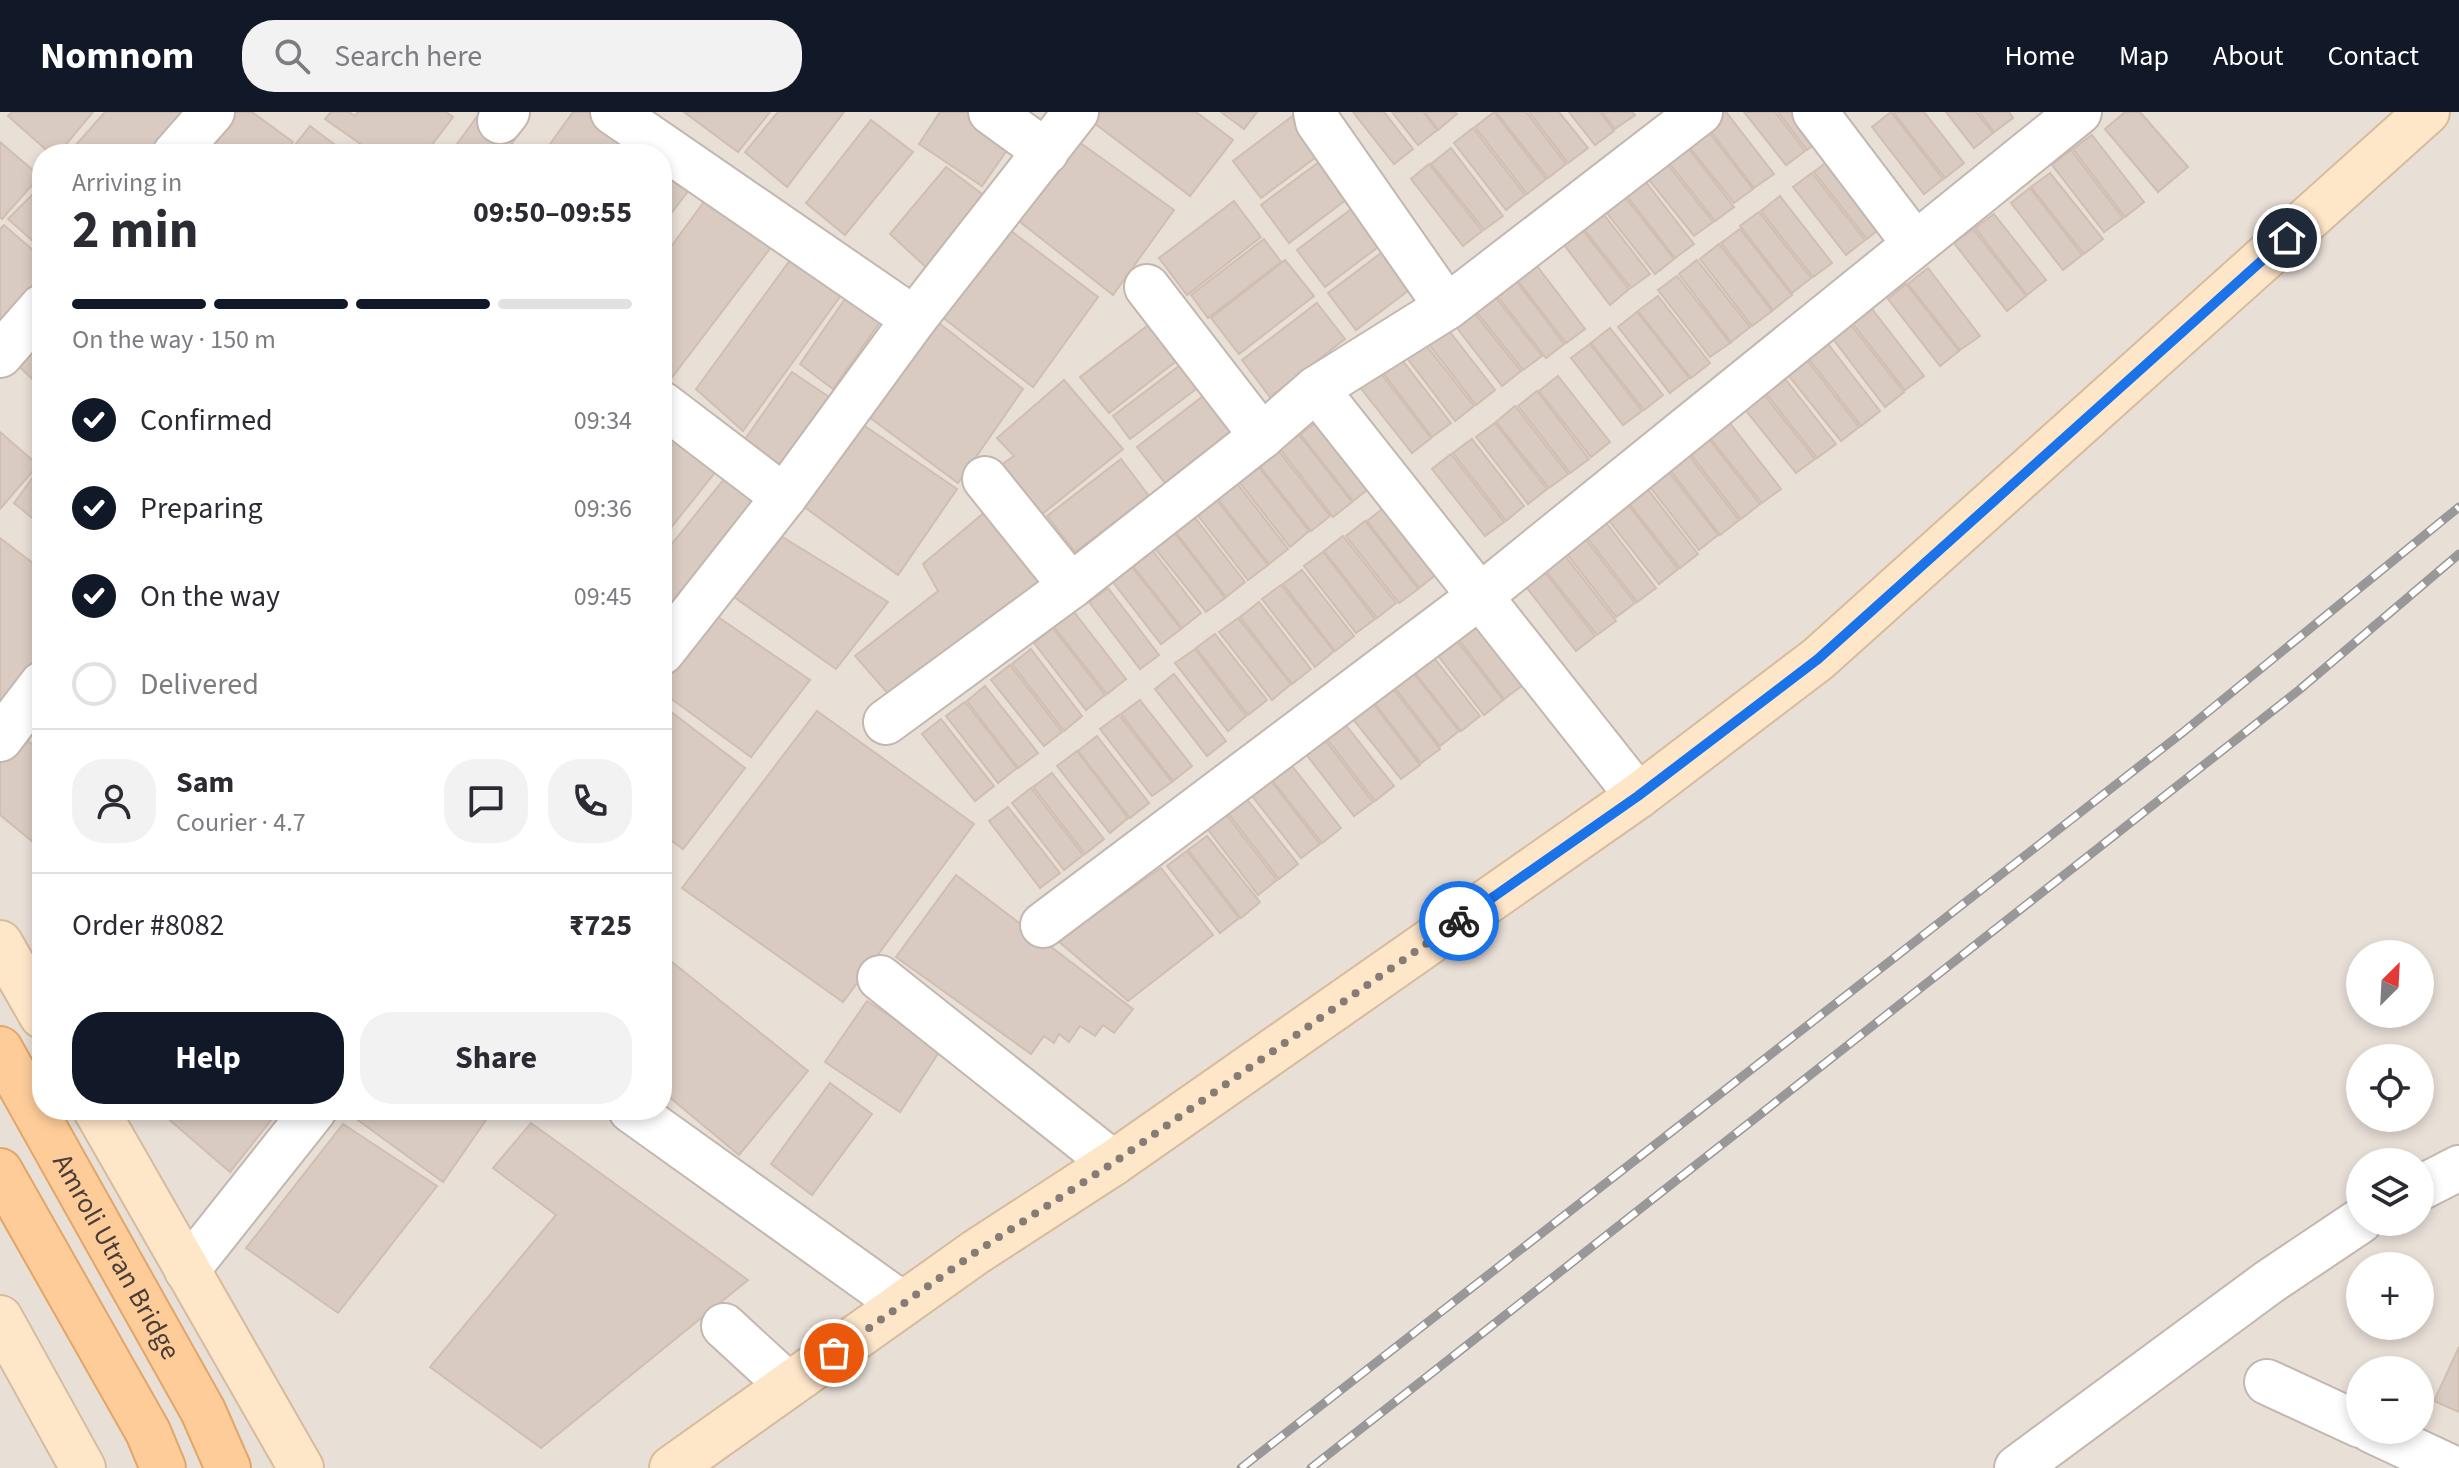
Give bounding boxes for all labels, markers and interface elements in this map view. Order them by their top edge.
search box [242,20,802,92]
text: Nomnom [40,29,194,83]
icon: search [270,34,314,78]
text: Search here [334,35,482,78]
text: Home [2004,36,2075,76]
text: Map [2119,36,2169,76]
text: About [2213,36,2284,76]
text: Contact [2328,36,2419,76]
text: Arriving in [72,164,182,201]
text: 09:50–09:55 [473,191,632,234]
text: 2 min [72,194,199,268]
pin [2253,204,2321,272]
icon: home [2265,216,2309,260]
text: On the way · 150 m [72,321,276,358]
icon: check [72,398,116,442]
text: Confirmed [140,399,273,442]
text: 09:34 [574,402,632,439]
icon: check [72,486,116,530]
text: Preparing [140,487,263,530]
text: 09:36 [574,490,632,527]
icon: check [72,574,116,618]
text: On the way [140,575,280,618]
text: 09:45 [574,578,632,615]
text: Delivered [140,663,259,706]
button: person [72,759,156,843]
button: chat [444,759,528,843]
button: phone [548,759,632,843]
text: Sam [176,761,234,804]
text: Courier · 4.7 [176,804,306,841]
courier [1419,881,1499,961]
icon: bike [1437,899,1481,943]
text: Order #8082 [72,904,225,947]
text: ₹725 [569,904,632,947]
north arrow [2346,940,2434,1028]
map controls [2346,940,2434,1444]
button: Help [72,1012,344,1104]
button: Share [360,1012,632,1104]
button: locate [2346,1044,2434,1132]
street label: Amroli Utran Bridge [43,1146,190,1367]
button: layers [2346,1148,2434,1236]
button: + [2346,1252,2434,1340]
pin [800,1319,868,1387]
icon: bag [812,1331,856,1375]
button: − [2346,1356,2434,1444]

